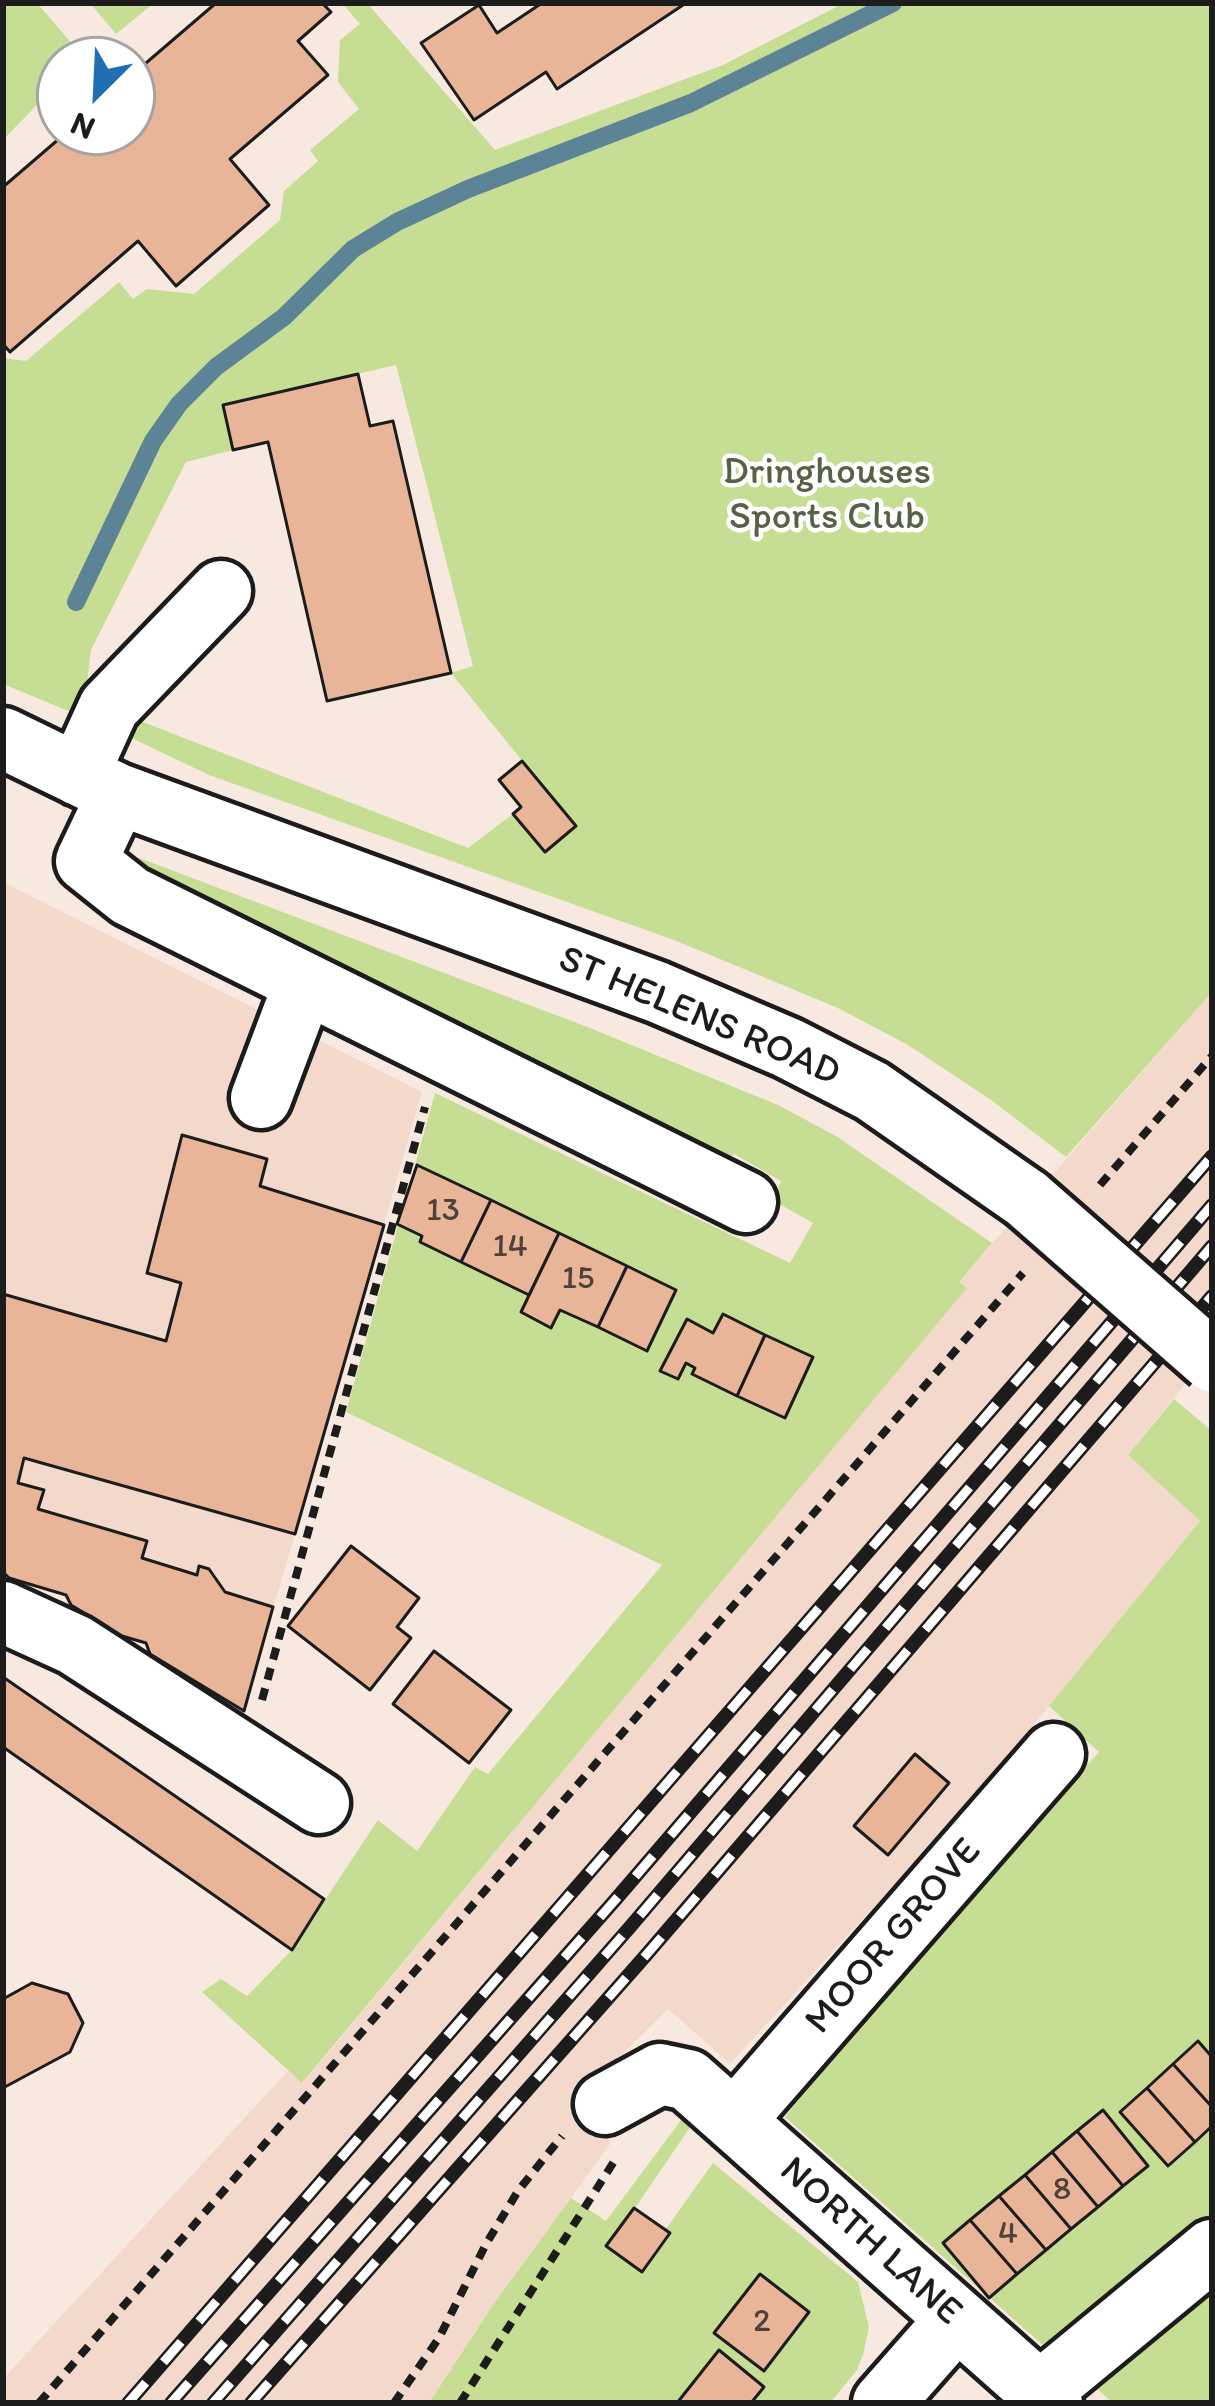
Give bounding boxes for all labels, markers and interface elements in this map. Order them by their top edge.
north arrow [36,36,156,156]
text: N [64,104,100,149]
park label: Dringhouses Sports Club [723,450,931,541]
street label: ST HELENS ROAD [551,937,847,1097]
house number: 13 [426,1192,460,1232]
house number: 14 [492,1228,528,1268]
house number: 15 [562,1260,594,1300]
street label: MOOR GROVE [796,1829,992,2045]
street label: NORTH LANE [769,2148,971,2336]
house number: 8 [1053,2171,1071,2211]
house number: 4 [998,2215,1018,2255]
house number: 2 [753,2303,771,2343]

